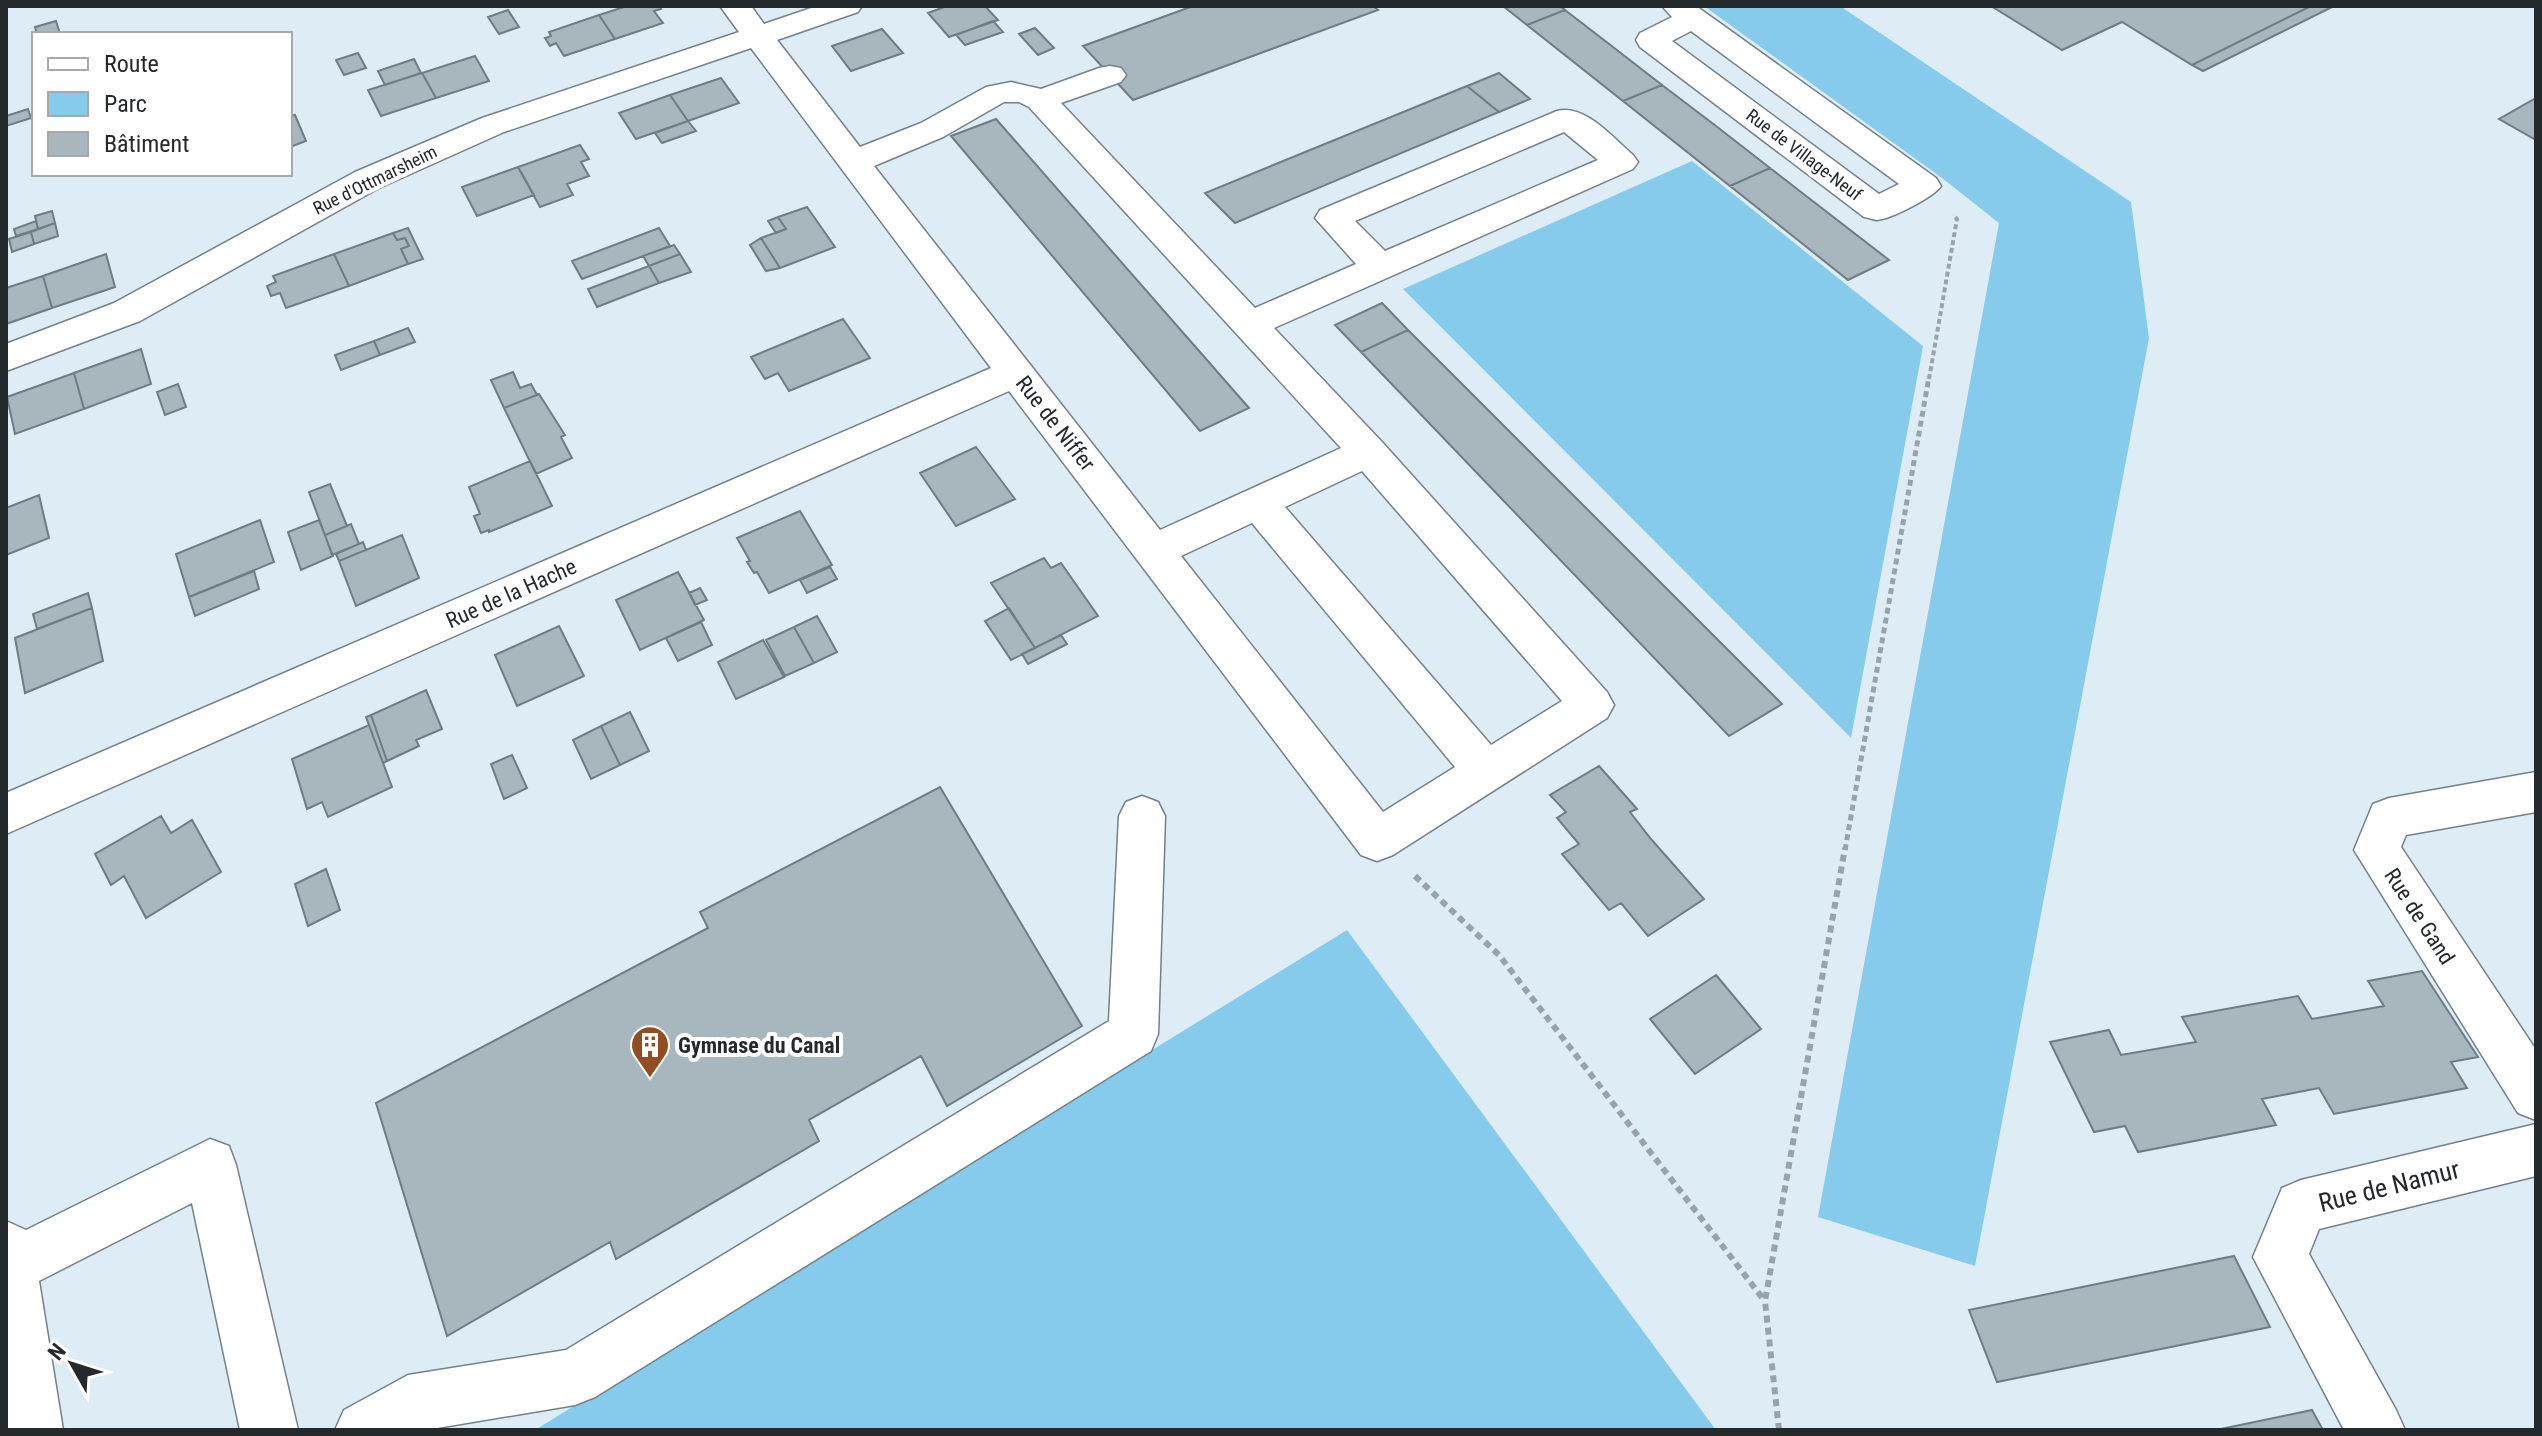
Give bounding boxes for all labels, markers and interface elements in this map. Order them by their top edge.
legend [32,32,292,176]
text: Route [104,50,159,78]
text: Parc [104,90,147,118]
street label: Rue de Village-Neuf [1742,104,1866,205]
text: Bâtiment [104,130,189,158]
street label: Rue d'Ottmarsheim [309,141,440,219]
street label: Rue de Niffer [1011,371,1101,476]
street label: Rue de la Hache [442,554,580,633]
street label: Rue de Gand [2379,864,2460,969]
building icon: Gymnase du Canal [629,1024,671,1079]
place label: Gymnase du Canal [678,1033,840,1058]
street label: Rue de Namur [2315,1154,2463,1218]
north arrow [32,1324,112,1404]
text: N [43,1339,71,1365]

